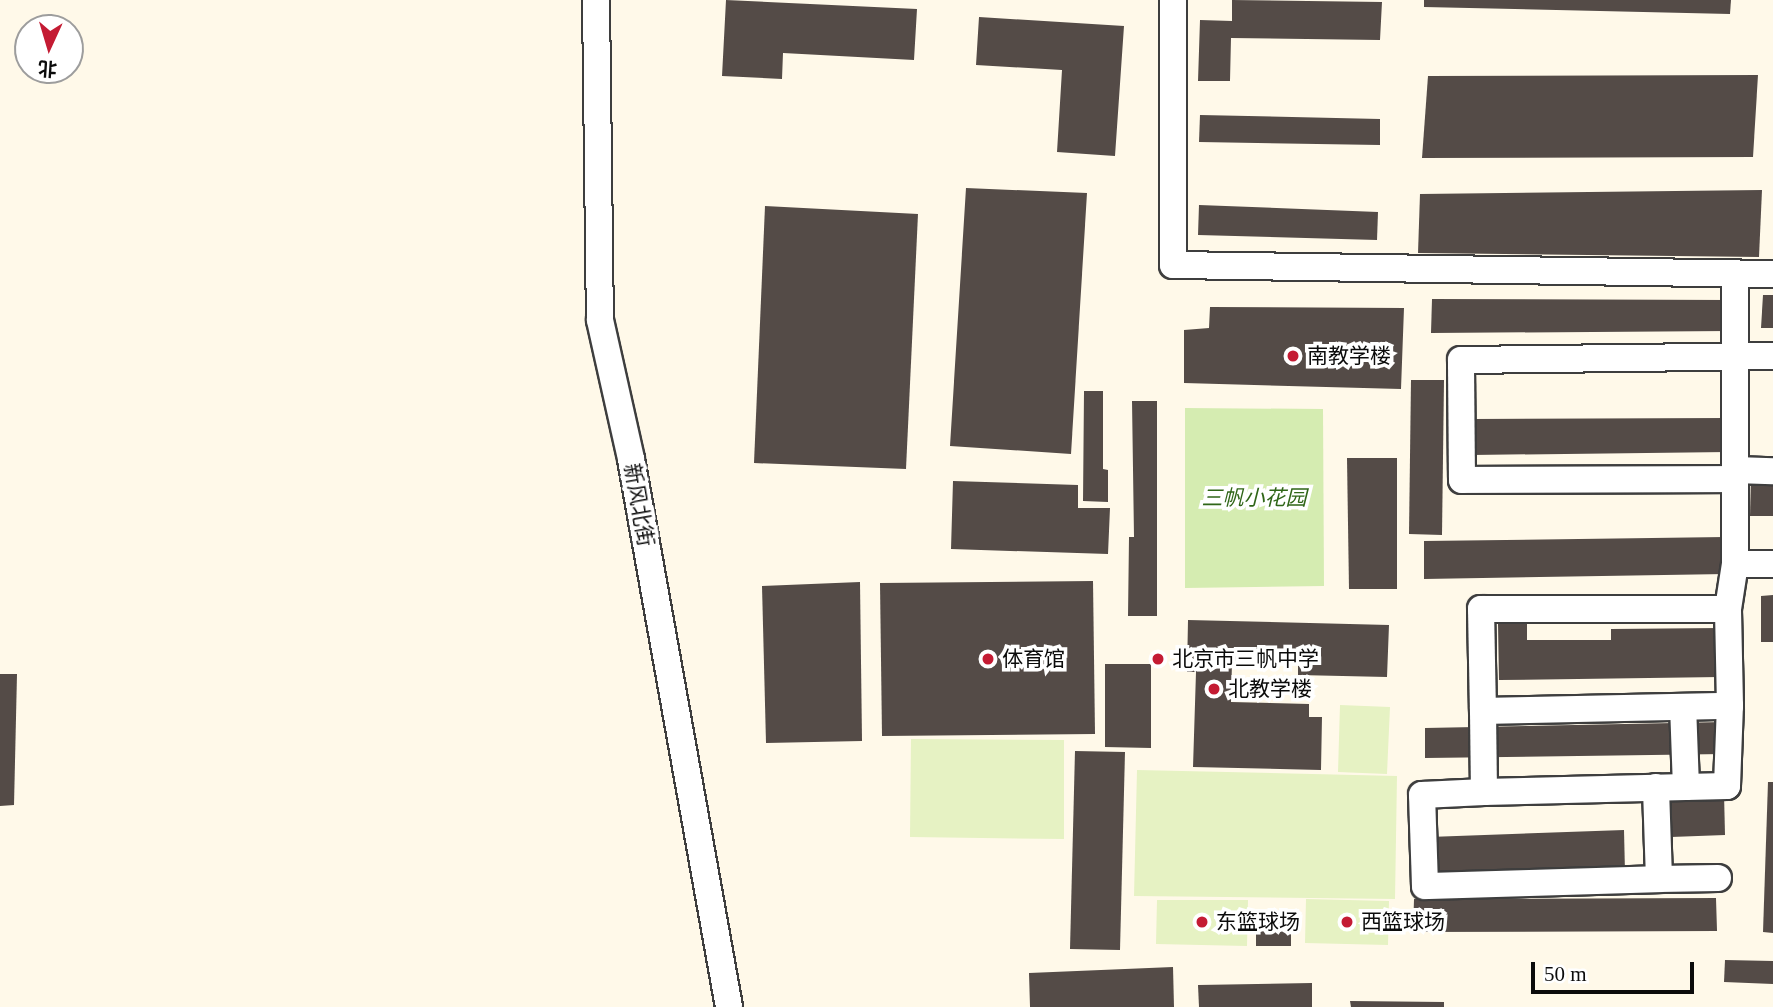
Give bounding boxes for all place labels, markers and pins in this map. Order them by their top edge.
place label: 南教学楼 [1307,343,1391,369]
marker: 南教学楼 [1285,348,1301,364]
place label: 体育馆 [1002,646,1065,672]
place label: 北京市三帆中学 [1172,646,1319,672]
marker: 体育馆 [980,651,996,667]
marker: 北京市三帆中学 [1150,651,1166,667]
place label: 北教学楼 [1228,676,1312,702]
marker: 北教学楼 [1206,681,1222,697]
place label: 东篮球场 [1216,909,1300,935]
place label: 西篮球场 [1361,909,1445,935]
marker: 东篮球场 [1194,914,1210,930]
marker: 西篮球场 [1339,914,1355,930]

